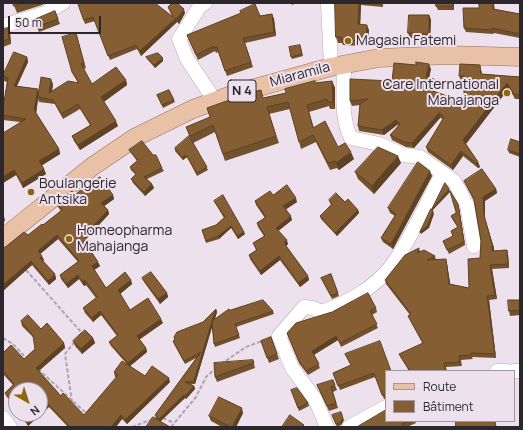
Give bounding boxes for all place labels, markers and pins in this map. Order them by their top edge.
place label: Magasin Fatemi [356,33,456,49]
marker: Magasin Fatemi [343,36,353,46]
place label: Care International Mahajanga [383,77,499,110]
marker: Care International Mahajanga [502,88,512,98]
place label: Boulangerie Antsika [39,176,117,208]
marker: Boulangerie Antsika [26,187,36,197]
place label: Homeopharma Mahajanga [77,223,172,256]
marker: Homeopharma Mahajanga [64,234,74,244]

